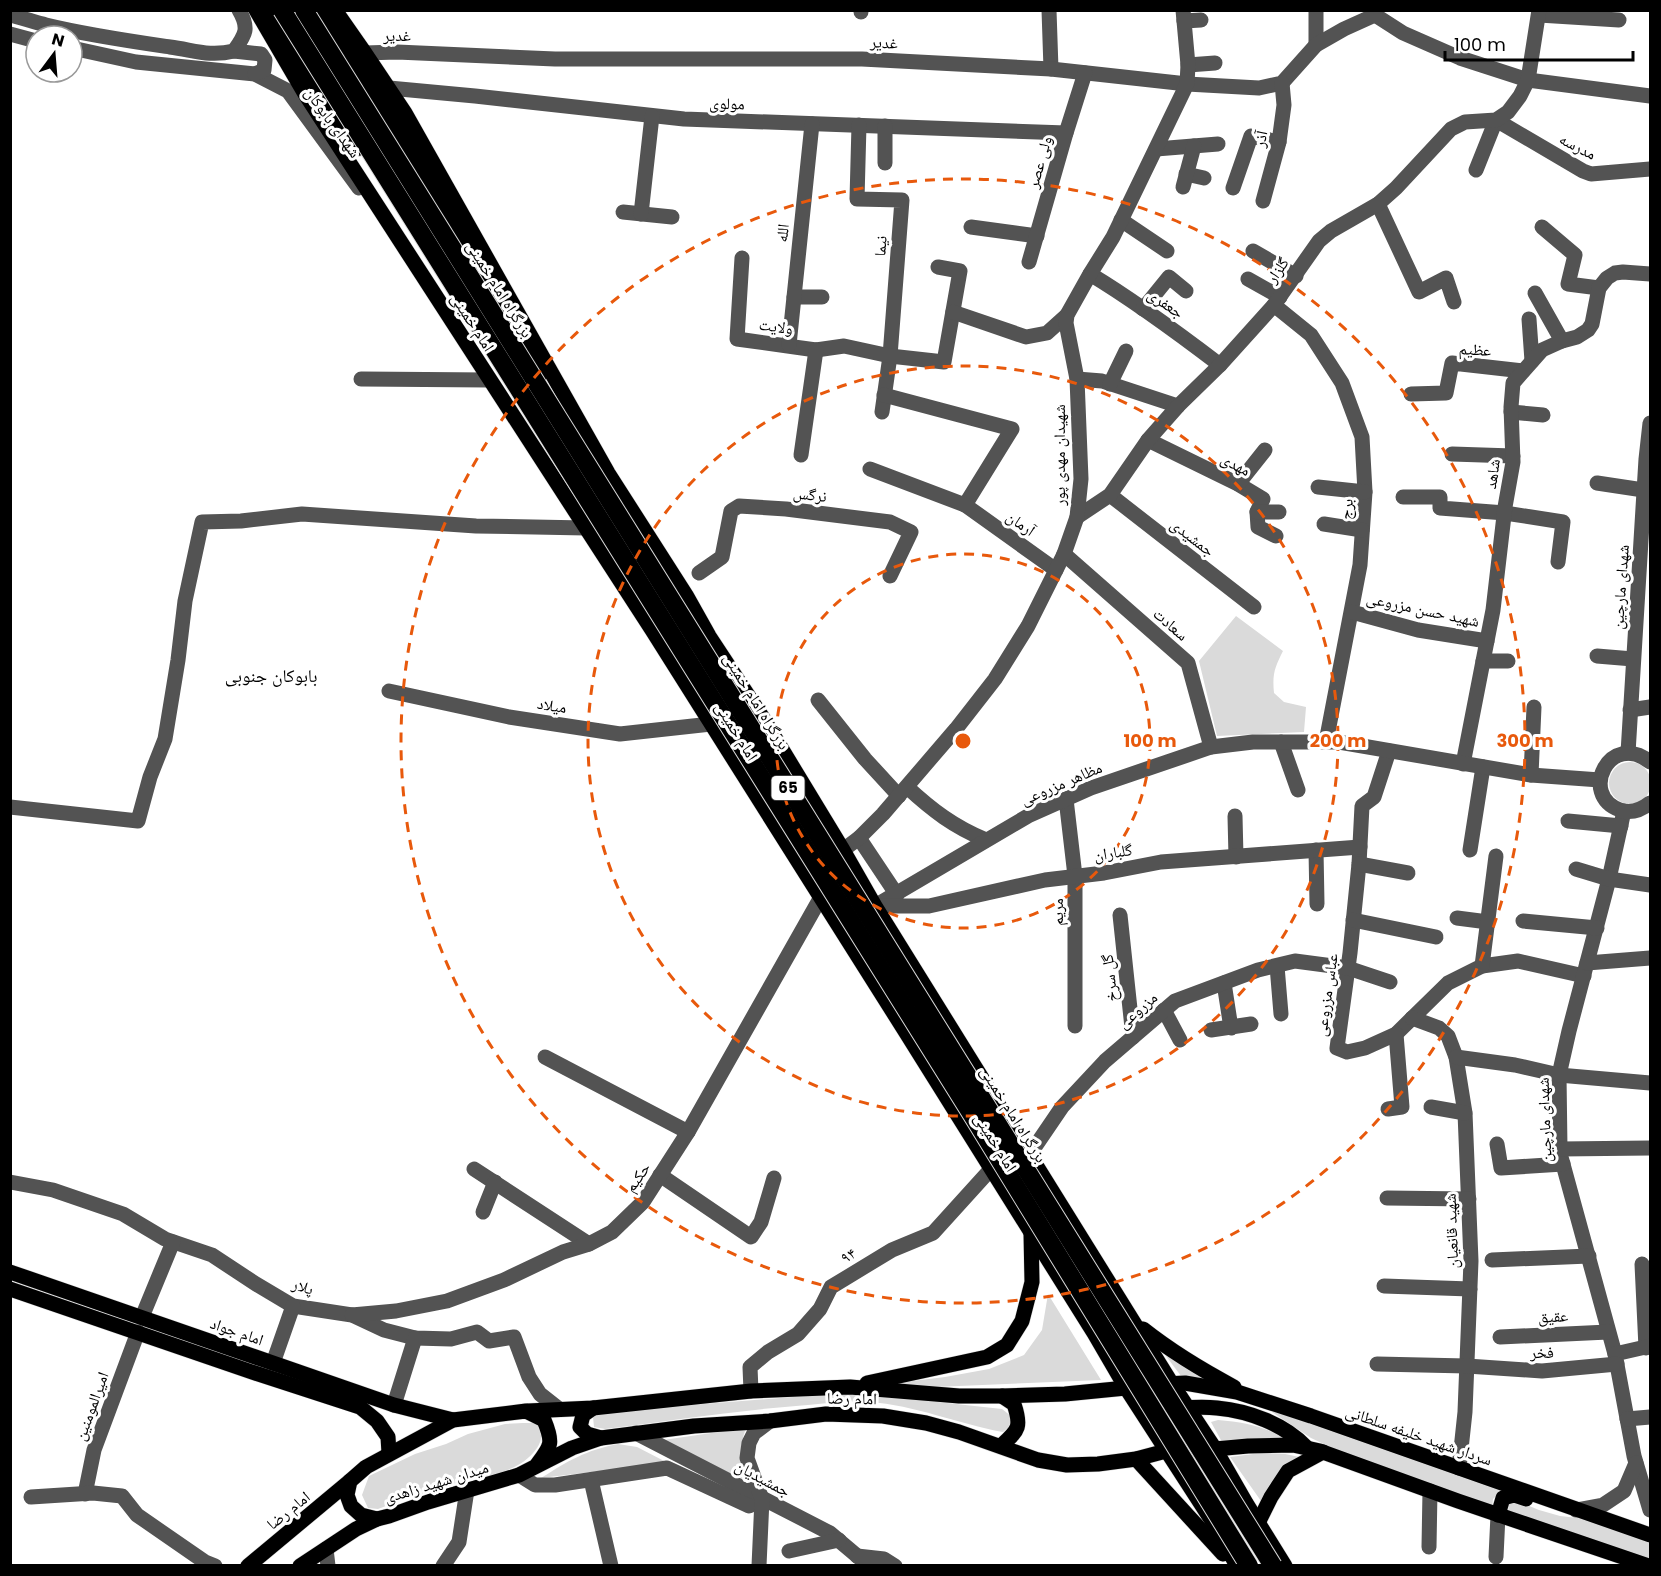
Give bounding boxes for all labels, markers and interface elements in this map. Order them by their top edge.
north arrow [24,24,84,84]
street label: غدیر [382,24,411,47]
scale bar [1445,24,1632,62]
text: N [49,27,67,53]
street label: غدیر [869,30,898,55]
text: 100 m [1454,32,1506,57]
street label: شهدای بابوکان [299,82,366,162]
street label: مولوی [709,91,745,116]
street label: مدرسه [1555,127,1600,166]
street label: آذر [1247,128,1274,151]
street label: ولی عصر [1021,133,1058,192]
street label: الله [770,223,795,243]
street label: نیما [868,235,893,257]
street label: بزرگراه امام خمینی [463,237,537,341]
street label: گلزار [1260,252,1295,289]
street label: جعفری [1143,283,1188,324]
street label: امام خمینی [447,289,499,355]
street label: ولایت [757,313,795,340]
street label: عظیم [1458,337,1492,362]
street label: شهیدان مهدی پور [1048,404,1071,507]
street label: مهدی [1217,447,1255,482]
street label: شاهد [1479,457,1506,491]
street label: نرگس [792,481,828,508]
street label: برج [1334,498,1359,521]
street label: آرمان [1002,505,1041,542]
street label: جمشیدی [1166,513,1220,562]
street label: شهدای مارچین [1606,544,1635,630]
street label: شهید حسن مزروعی [1364,586,1482,633]
street label: سعادت [1148,603,1193,646]
street label: بزرگراه امام خمینی [720,649,794,753]
district label: بابوکان جنوبی [225,663,317,688]
street label: میلاد [536,692,568,719]
street label: امام خمینی [712,698,762,764]
text: 100 m [1123,728,1177,753]
text: 200 m [1310,728,1366,753]
text: 300 m [1496,728,1554,753]
centre of rings [953,731,973,751]
street label: مظاهر مزروعی [1017,756,1106,811]
road number: 65 [772,776,804,800]
street label: گلباران [1092,838,1134,867]
street label: مریم [1046,898,1069,926]
street label: عباس مزروعی [1309,952,1344,1038]
street label: گل سرخ [1096,953,1123,1003]
street label: مزروعی [1112,986,1162,1034]
street label: بزرگراه امام خمینی [977,1062,1051,1166]
street label: شهدای مارچین [1532,1077,1557,1163]
street label: امام خمینی [971,1109,1021,1175]
street label: حکیم [619,1158,656,1197]
street label: شهید قانعیان [1439,1193,1464,1269]
street label: ۹۴ [836,1242,860,1269]
street label: پلار [288,1272,317,1301]
street label: عقیق [1537,1304,1569,1329]
street label: امام جواد [207,1312,267,1351]
street label: فخر [1529,1341,1554,1364]
street label: امیرالمومنین [68,1369,115,1444]
street label: امام رضا [827,1387,877,1410]
street label: سردار شهید خلیفه سلطانی [1342,1400,1495,1471]
street label: جمشیدیان [731,1454,795,1503]
street label: میدان شهید زاهدی [381,1456,491,1509]
street label: امام رضا [262,1486,315,1535]

